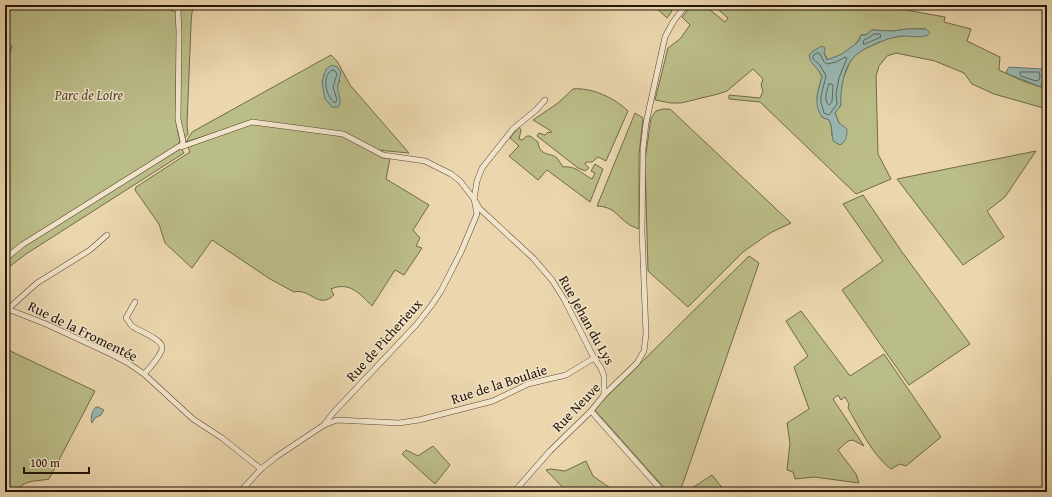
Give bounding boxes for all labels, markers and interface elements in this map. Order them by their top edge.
park label: Parc de Loire [54,85,124,105]
street label: Rue Jehan du Lys [554,272,620,368]
street label: Rue de Picherieux [341,294,427,386]
street label: Rue de la Fromentée [25,296,141,366]
street label: Rue de la Boulaie [448,359,550,409]
street label: Rue Neuve [547,378,605,436]
scale bar [24,449,89,475]
text: 100 m [30,454,60,471]

